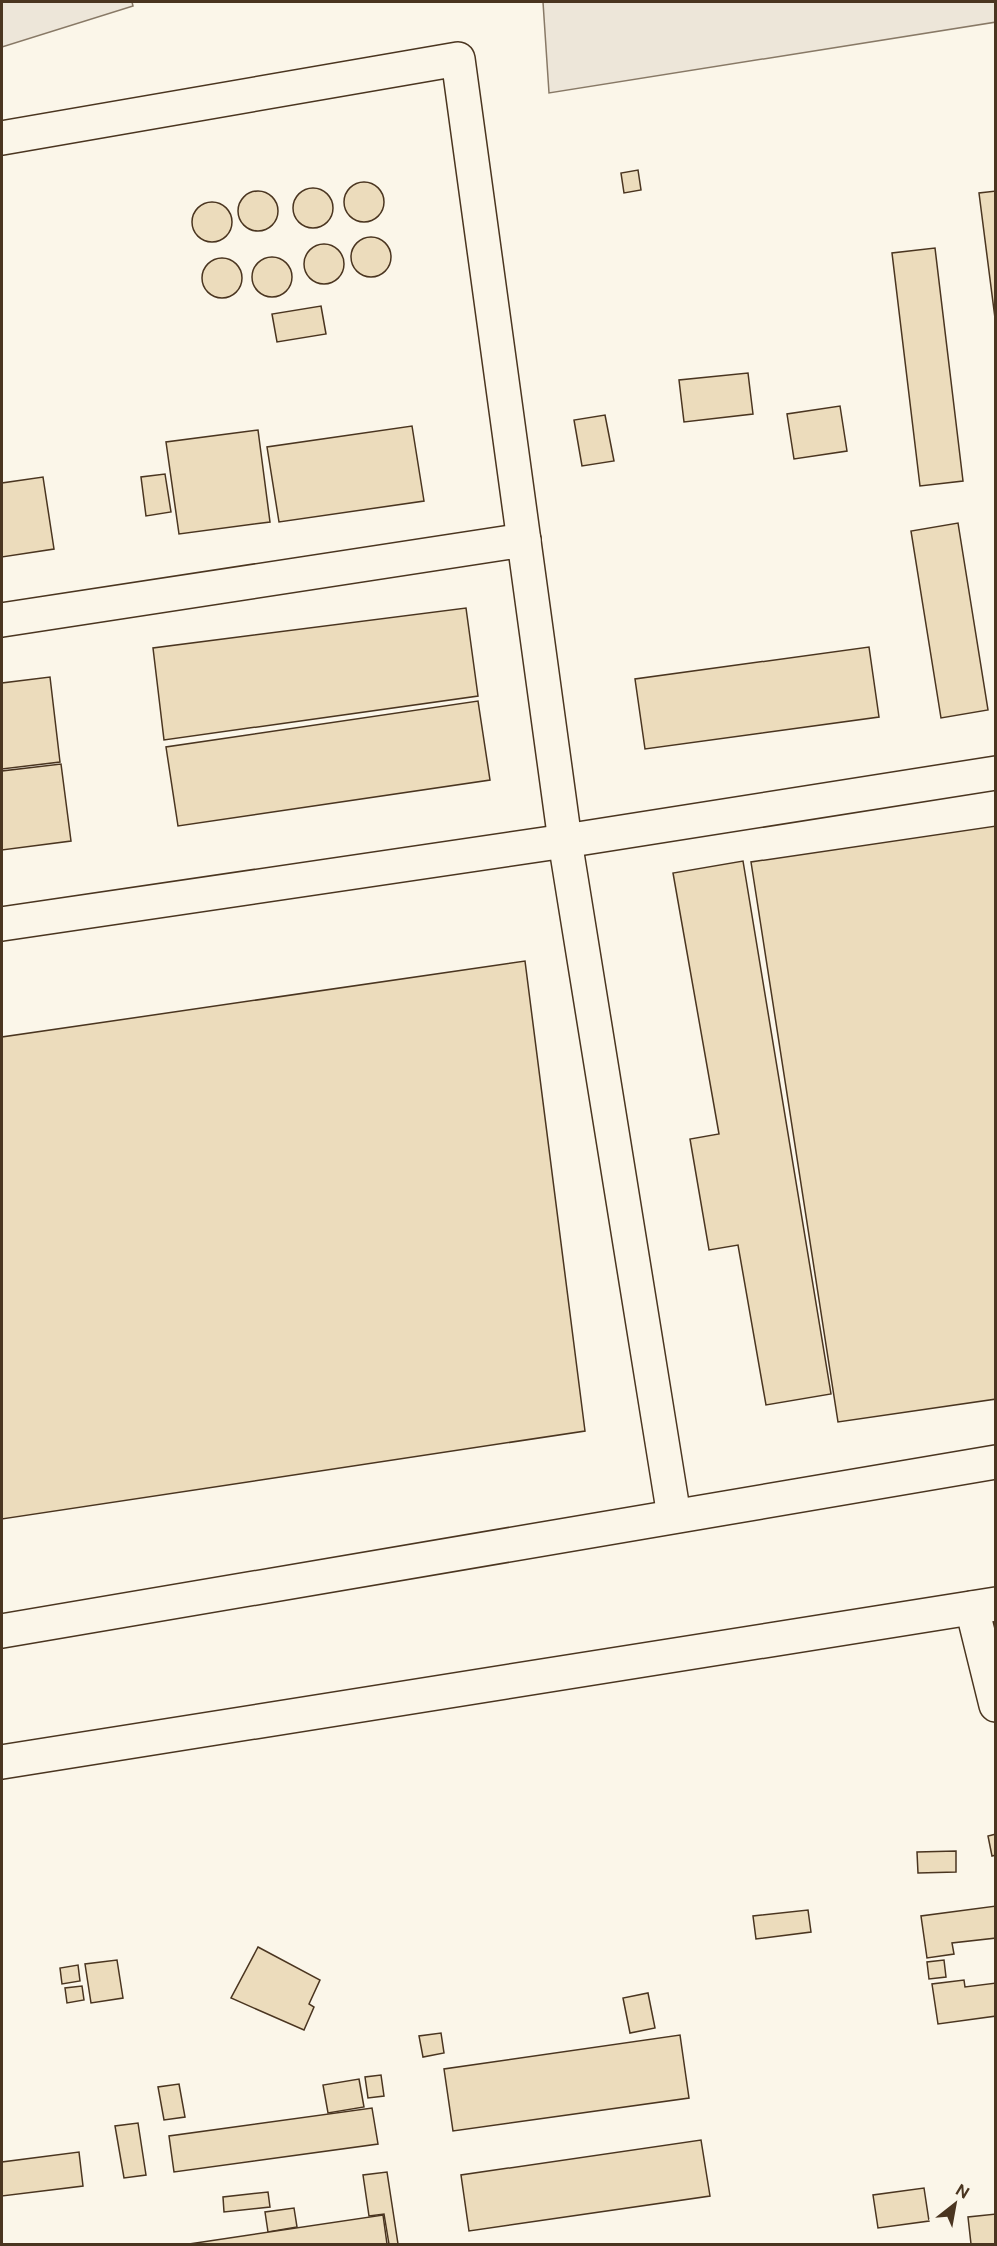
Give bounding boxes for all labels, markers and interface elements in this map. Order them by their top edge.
north arrow [925,2174,985,2234]
text: N [952,2180,973,2203]

